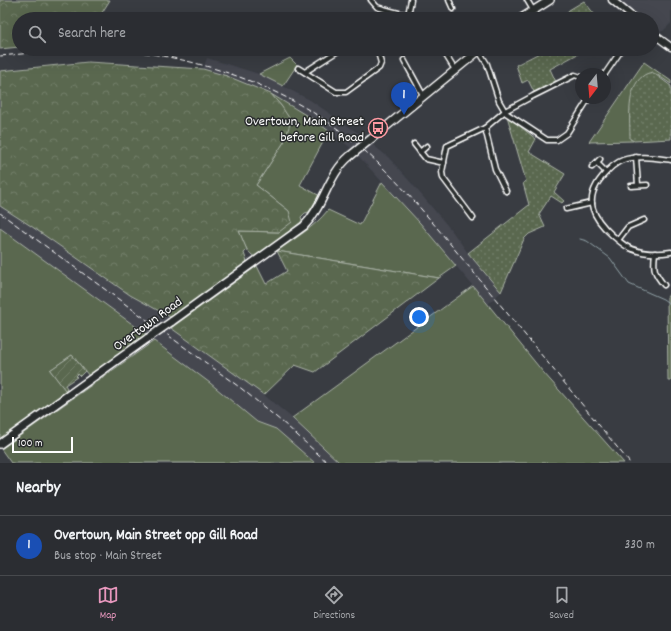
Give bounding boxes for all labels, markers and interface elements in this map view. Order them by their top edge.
search box [12,12,659,56]
icon: search [26,23,48,45]
text: Search here [58,23,126,45]
north arrow [575,68,611,104]
pin: 1 [391,82,417,115]
place label: Overtown, Main Street before Gill Road [245,112,364,148]
bus stop icon: Overtown, Main Street before Gill Road [367,117,389,139]
street label: Overtown Road [109,293,187,357]
your location [409,307,429,327]
scale bar [12,435,73,454]
text: 100 m [18,436,42,452]
text: Nearby [16,477,60,501]
text: Overtown, Main Street opp Gill Road [54,525,258,547]
text: 1 [28,536,30,555]
text: 330 m [624,536,655,555]
text: Bus stop · Main Street [54,547,162,566]
tab: Map [97,584,119,624]
tab: Directions [313,584,355,624]
tab: Saved [549,584,574,624]

